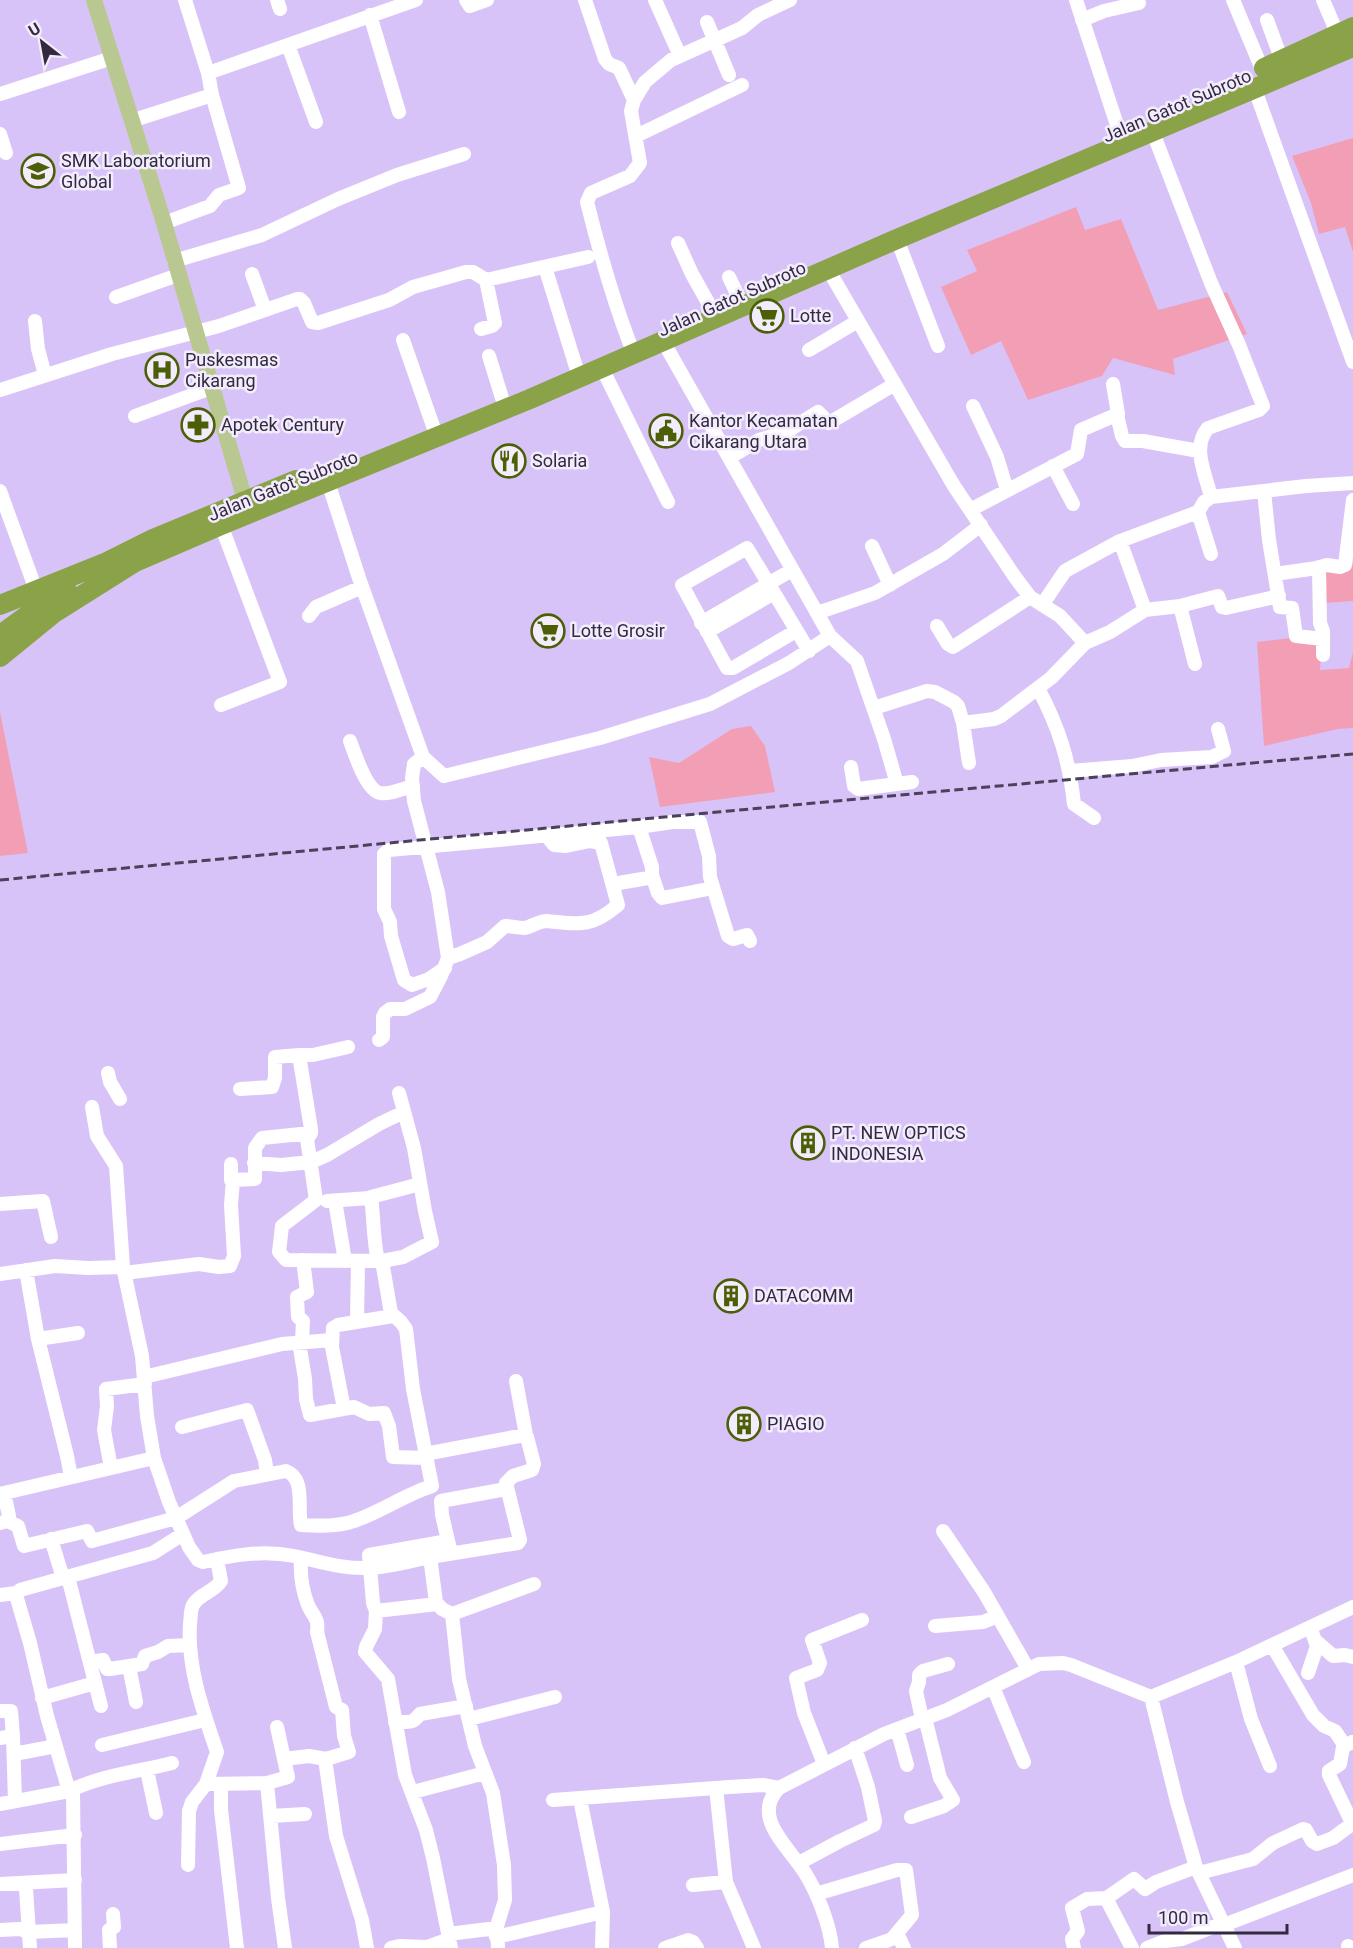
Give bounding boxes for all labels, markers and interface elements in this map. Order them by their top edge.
north arrow [12,12,72,72]
text: U [25,19,44,40]
street label: Jalan Gatot Subroto [1099,65,1254,146]
place label: SMK Laboratorium Global [61,150,211,192]
school or university icon: SMK Laboratorium Global [20,153,56,189]
street label: Jalan Gatot Subroto [655,256,809,341]
supermarket icon: Lotte [749,298,785,334]
place label: Lotte [790,305,831,326]
place label: Puskesmas Cikarang [185,349,278,391]
hospital icon: Puskesmas Cikarang [144,352,180,388]
pharmacy icon: Apotek Century [180,407,216,443]
place label: Kantor Kecamatan Cikarang Utara [689,410,838,452]
public building icon: Kantor Kecamatan Cikarang Utara [648,413,684,449]
place label: Apotek Century [221,414,344,435]
restaurant icon: Solaria [491,443,527,479]
street label: Jalan Gatot Subroto [205,446,361,525]
place label: Solaria [532,450,587,471]
supermarket icon: Lotte Grosir [530,613,566,649]
place label: Lotte Grosir [571,620,665,641]
place label: PT. NEW OPTICS INDONESIA [831,1122,966,1164]
building icon: PT. NEW OPTICS INDONESIA [790,1125,826,1161]
building icon: DATACOMM [713,1278,749,1314]
place label: DATACOMM [754,1285,853,1306]
building icon: PIAGIO [726,1406,762,1442]
place label: PIAGIO [767,1413,825,1434]
scale bar [1149,1897,1287,1935]
text: 100 m [1158,1907,1209,1928]

